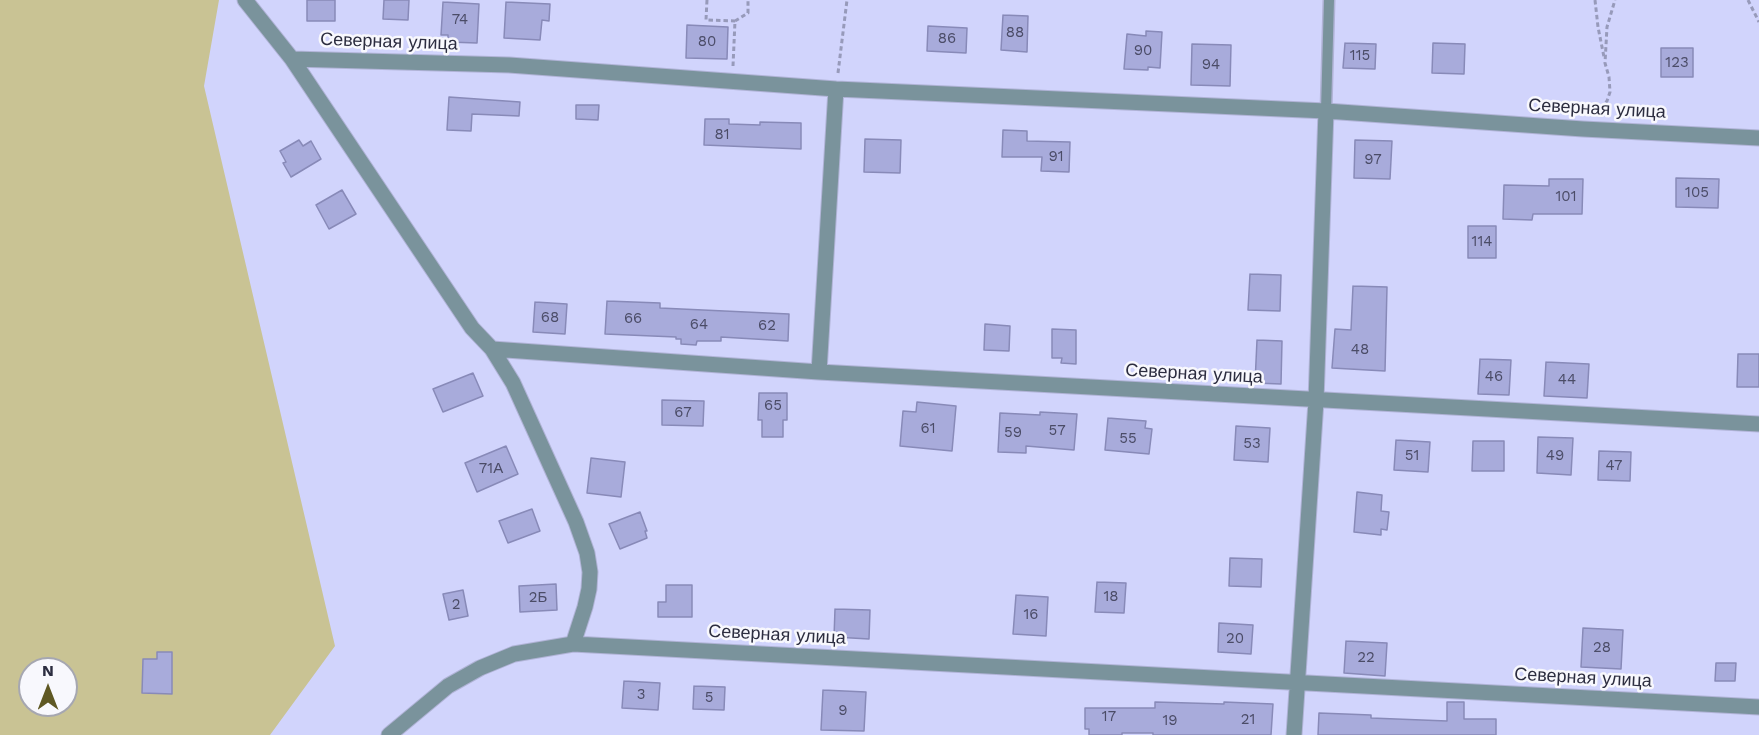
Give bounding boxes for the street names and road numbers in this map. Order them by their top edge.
street label: Северная улица [320,29,458,55]
street label: Северная улица [1528,95,1666,123]
street label: Северная улица [1125,360,1263,388]
street label: Северная улица [708,621,846,649]
street label: Северная улица [1514,664,1652,692]

